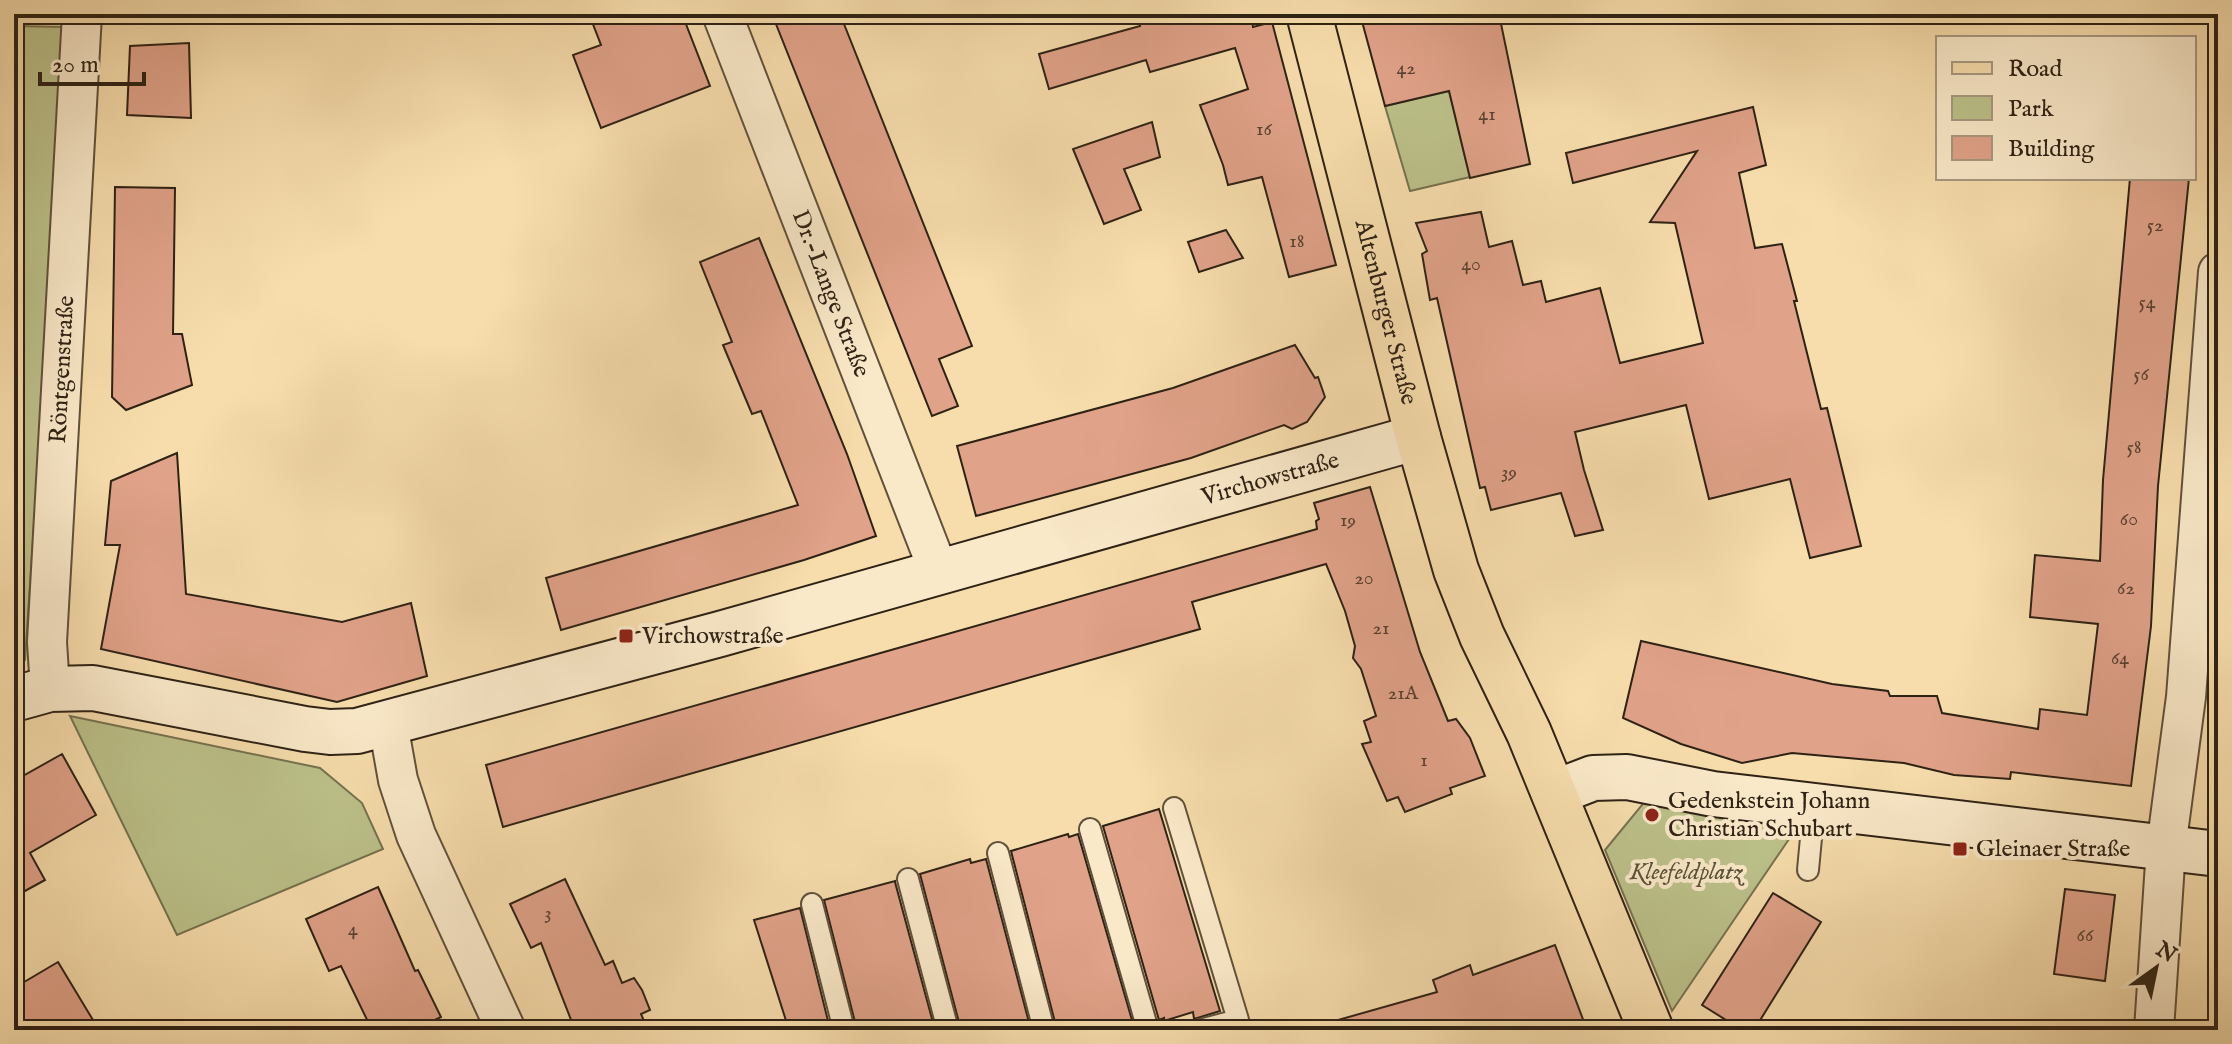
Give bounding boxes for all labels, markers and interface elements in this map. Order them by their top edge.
scale bar [40,36,144,86]
legend [1936,36,2196,180]
text: 20 m [52,50,99,81]
text: Road [2008,54,2062,85]
house number: 42 [1396,56,1416,81]
text: Park [2008,94,2054,125]
house number: 41 [1478,102,1496,127]
house number: 16 [1256,117,1273,142]
text: Building [2008,134,2095,165]
street label: Dr.-Lange Straße [784,206,877,382]
house number: 52 [2147,213,2163,238]
street label: Altenburger Straße [1347,215,1425,408]
house number: 18 [1289,229,1305,254]
house number: 40 [1461,252,1481,277]
house number: 54 [2139,290,2156,315]
street label: Röntgenstraße [43,295,82,444]
house number: 56 [2133,362,2149,387]
house number: 58 [2126,435,2142,460]
street label: Virchowstraße [1197,445,1343,513]
house number: 39 [1501,460,1517,485]
house number: 60 [2120,507,2138,532]
house number: 19 [1340,508,1356,533]
house number: 20 [1354,566,1374,591]
house number: 62 [2117,576,2135,601]
house number: 21 [1373,616,1389,641]
place label: Virchowstraße [641,621,784,652]
marker: Virchowstraße [617,627,635,645]
house number: 64 [2111,646,2129,671]
house number: 21A [1388,681,1419,706]
house number: 1 [1420,748,1428,773]
place label: Gedenkstein Johann Christian Schubart [1668,786,1871,845]
marker: Gedenkstein Johann Christian Schubart [1643,806,1661,824]
place label: Gleinaer Straße [1976,834,2130,865]
marker: Gleinaer Straße [1951,840,1969,858]
park label: Kleefeldplatz [1629,857,1745,888]
house number: 3 [544,901,552,926]
house number: 4 [348,917,358,942]
house number: 66 [2077,923,2094,948]
north arrow [2116,928,2196,1008]
text: N [2149,935,2181,970]

